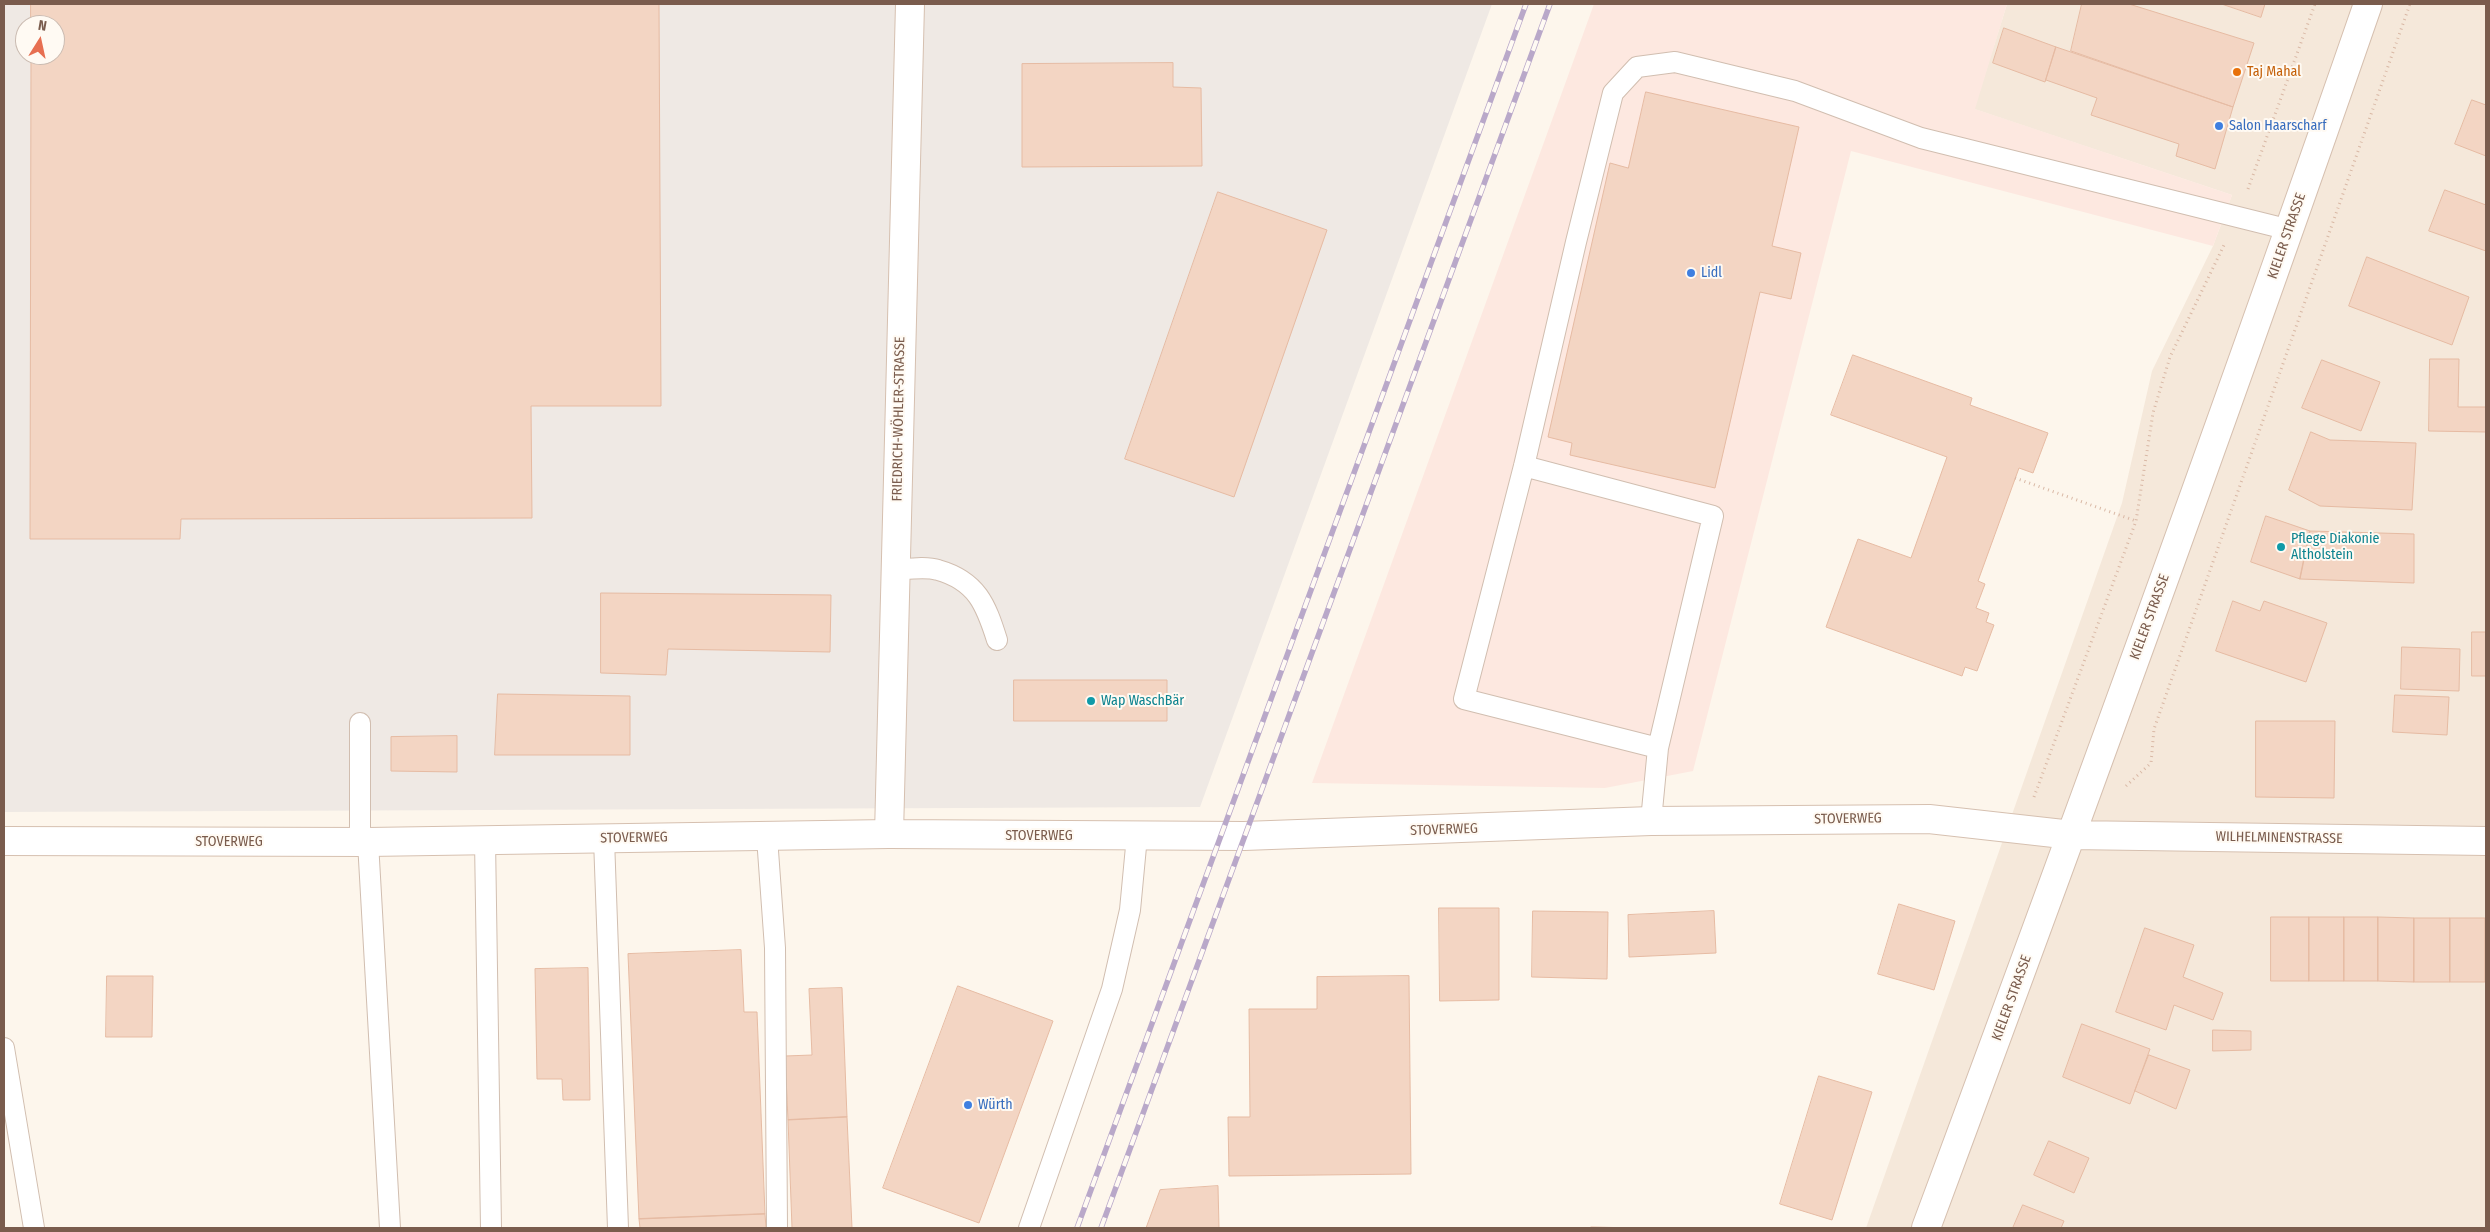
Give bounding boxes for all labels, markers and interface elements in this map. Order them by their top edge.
north arrow [15,15,65,65]
text: N [37,17,48,35]
place label: Taj Mahal [2247,64,2301,80]
marker: Taj Mahal [2231,66,2243,78]
place label: Salon Haarscharf [2229,118,2327,134]
marker: Salon Haarscharf [2213,120,2225,132]
street label: KIELER STRASSE [2264,191,2310,281]
place label: Lidl [1701,265,1722,281]
marker: Lidl [1685,267,1697,279]
street label: FRIEDRICH-WÖHLER-STRASSE [889,336,909,502]
place label: Pflege Diakonie Altholstein [2291,531,2379,564]
marker: Pflege Diakonie Altholstein [2275,541,2287,553]
street label: KIELER STRASSE [2127,572,2173,662]
place label: Wap WaschBär [1101,693,1184,709]
marker: Wap WaschBär [1085,695,1097,707]
street label: STOVERWEG [1814,810,1882,828]
street label: STOVERWEG [1410,820,1478,840]
street label: STOVERWEG [1005,828,1073,844]
street label: WILHELMINENSTRASSE [2215,828,2343,848]
street label: STOVERWEG [600,829,668,847]
street label: STOVERWEG [195,834,263,850]
street label: KIELER STRASSE [1989,953,2035,1043]
place label: Würth [978,1097,1013,1113]
marker: Würth [962,1099,974,1111]

